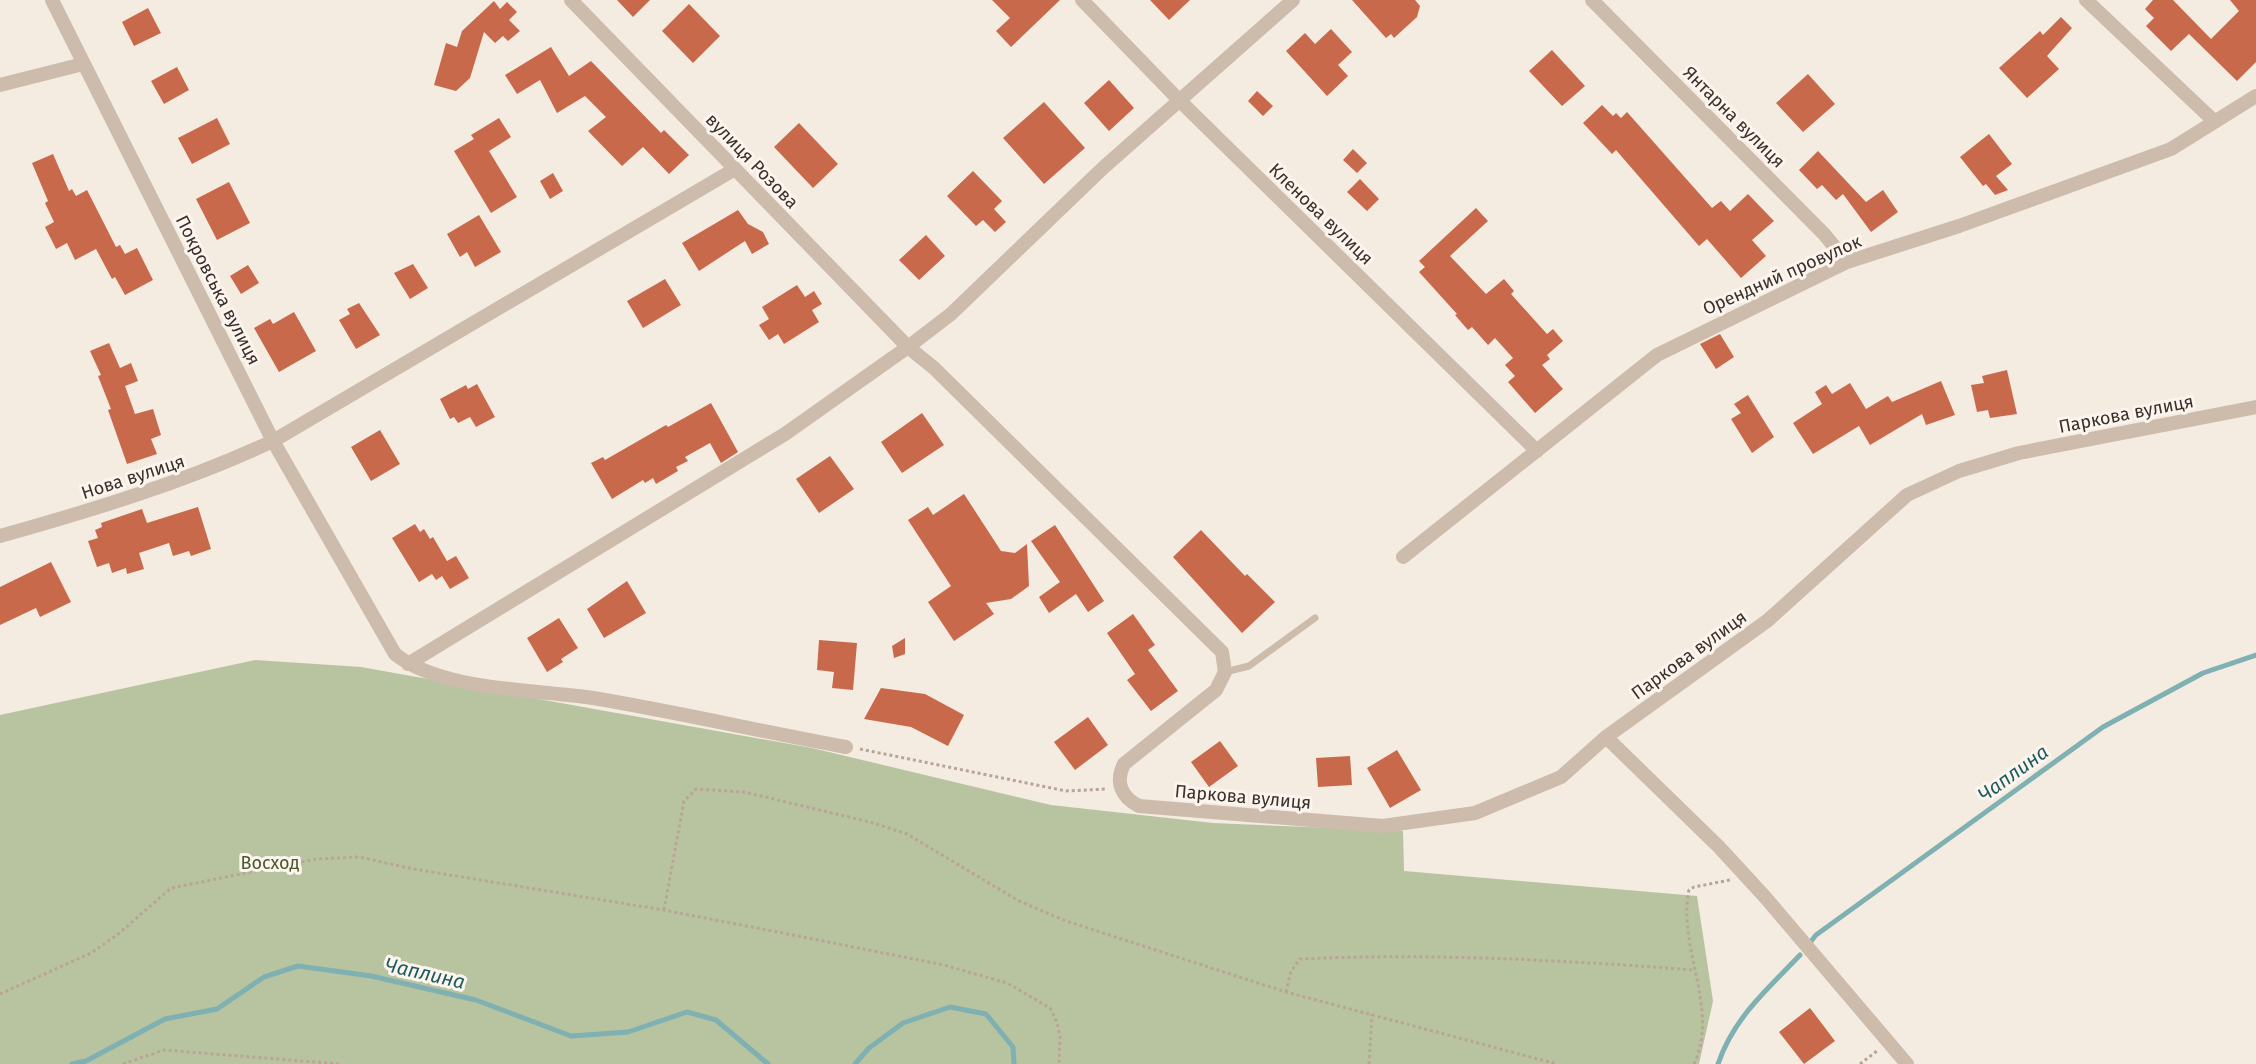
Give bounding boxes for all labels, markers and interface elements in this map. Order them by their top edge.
street label: Янтарна вулиця [1679,62,1789,172]
street label: вулиця Розова [701,109,803,213]
street label: Кленова вулиця [1264,159,1378,269]
street label: Покровська вулиця [171,211,265,369]
street label: Орендний провулок [1699,230,1865,320]
street label: Паркова вулиця [2057,390,2195,438]
street label: Нова вулиця [78,450,188,504]
street label: Паркова вулиця [1627,606,1751,704]
water label: Чаплина [1973,739,2053,807]
street label: Паркова вулиця [1174,780,1312,814]
park label: Восход [240,852,300,874]
water label: Чаплина [383,952,467,994]

